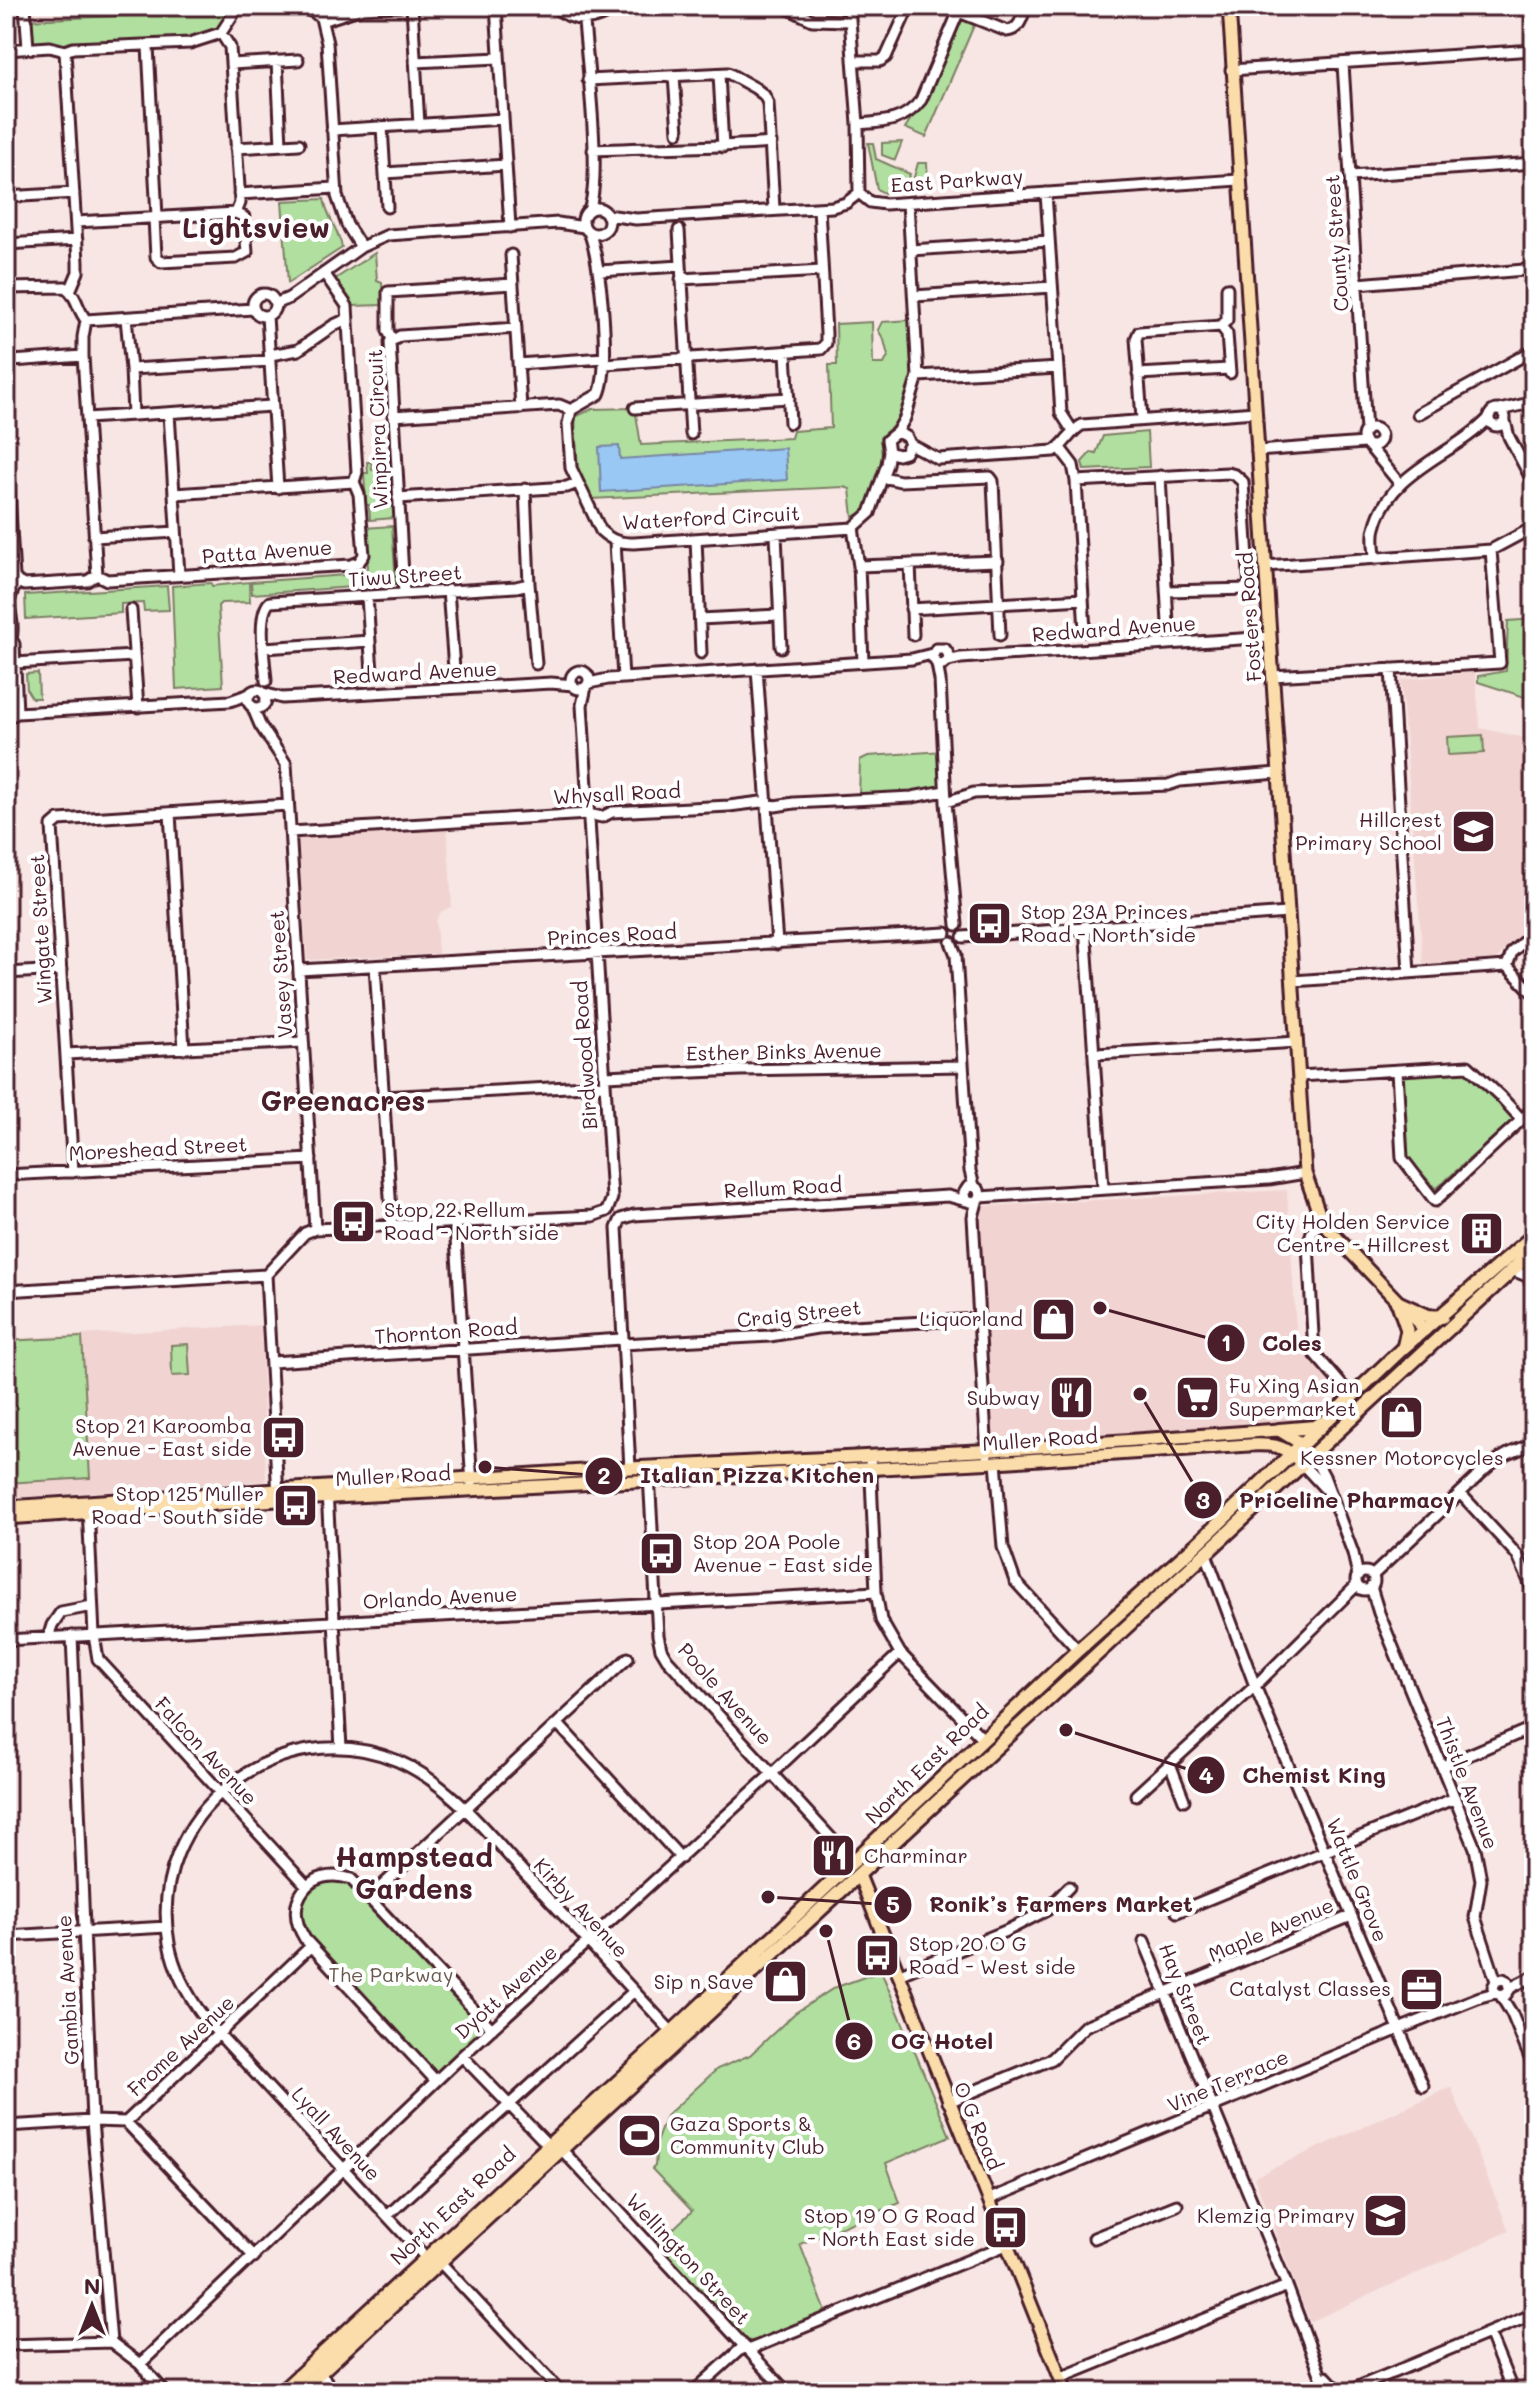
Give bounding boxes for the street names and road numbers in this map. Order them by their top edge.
street label: East Parkway [890,162,1024,198]
street label: County Street [1318,174,1354,313]
street label: Winpirra Circuit [361,349,393,510]
street label: Waterford Circuit [621,499,801,535]
street label: Patta Avenue [201,533,333,569]
street label: Fosters Road [1232,551,1267,683]
street label: Tiwu Street [347,558,463,592]
street label: Redward Avenue [1031,609,1197,647]
street label: Redward Avenue [332,655,498,689]
street label: Whysall Road [552,777,681,809]
street label: Wingate Street [23,853,57,1005]
street label: Vasey Street [263,909,297,1039]
street label: Princes Road [547,918,677,950]
street label: Birdwood Road [566,980,602,1130]
street label: Esther Binks Avenue [686,1036,882,1066]
street label: Moreshead Street [68,1130,248,1166]
street label: Rellum Road [723,1171,843,1203]
street label: Craig Street [736,1294,862,1332]
street label: Thornton Road [374,1313,518,1349]
street label: Muller Road [981,1422,1098,1456]
street label: Muller Road [335,1459,451,1491]
street label: Orlando Avenue [362,1580,518,1614]
street label: Poole Avenue [673,1637,779,1750]
street label: Falcon Avenue [150,1691,264,1810]
street label: North East Road [859,1698,994,1829]
street label: Thistle Avenue [1431,1713,1505,1853]
street label: Wattle Grove [1321,1814,1395,1945]
street label: Kirby Avenue [529,1852,635,1963]
street label: Maple Avenue [1204,1891,1337,1967]
street label: Gambia Avenue [50,1914,84,2066]
street label: Dyott Avenue [449,1938,562,2044]
street label: Hay Street [1154,1939,1218,2048]
street label: Frome Avenue [121,1989,239,2101]
street label: Vine Terrace [1163,2043,1292,2117]
street label: O G Road [949,2078,1009,2174]
street label: Lyall Avenue [287,2081,387,2186]
street label: North East Road [384,2141,520,2270]
street label: Wellington Street [621,2187,756,2330]

